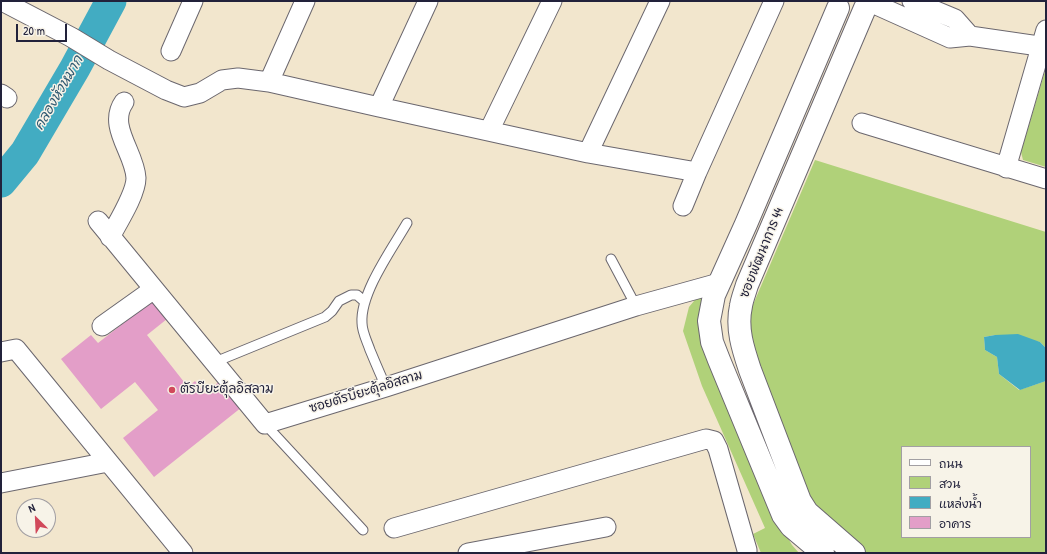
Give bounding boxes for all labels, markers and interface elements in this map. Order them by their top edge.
scale bar [18,16,69,42]
text: 20 m [23,22,45,39]
water label: คลองหัวหมาก [31,53,87,133]
street label: ซอยพัฒนาการ 44 [737,206,787,300]
street label: ซอยตัรบียะตุ้ลอิสลาม [307,367,425,417]
place label: ตัรบียะตุ้ลอิสลาม [180,382,274,398]
marker: ตัรบียะตุ้ลอิสลาม [167,385,177,395]
legend [901,446,1031,538]
text: ถนน [939,455,963,472]
text: สวน [939,475,960,492]
text: แหล่งน้ำ [939,495,982,512]
north arrow [16,498,56,538]
text: N [26,500,37,516]
text: อาคาร [939,515,971,532]

